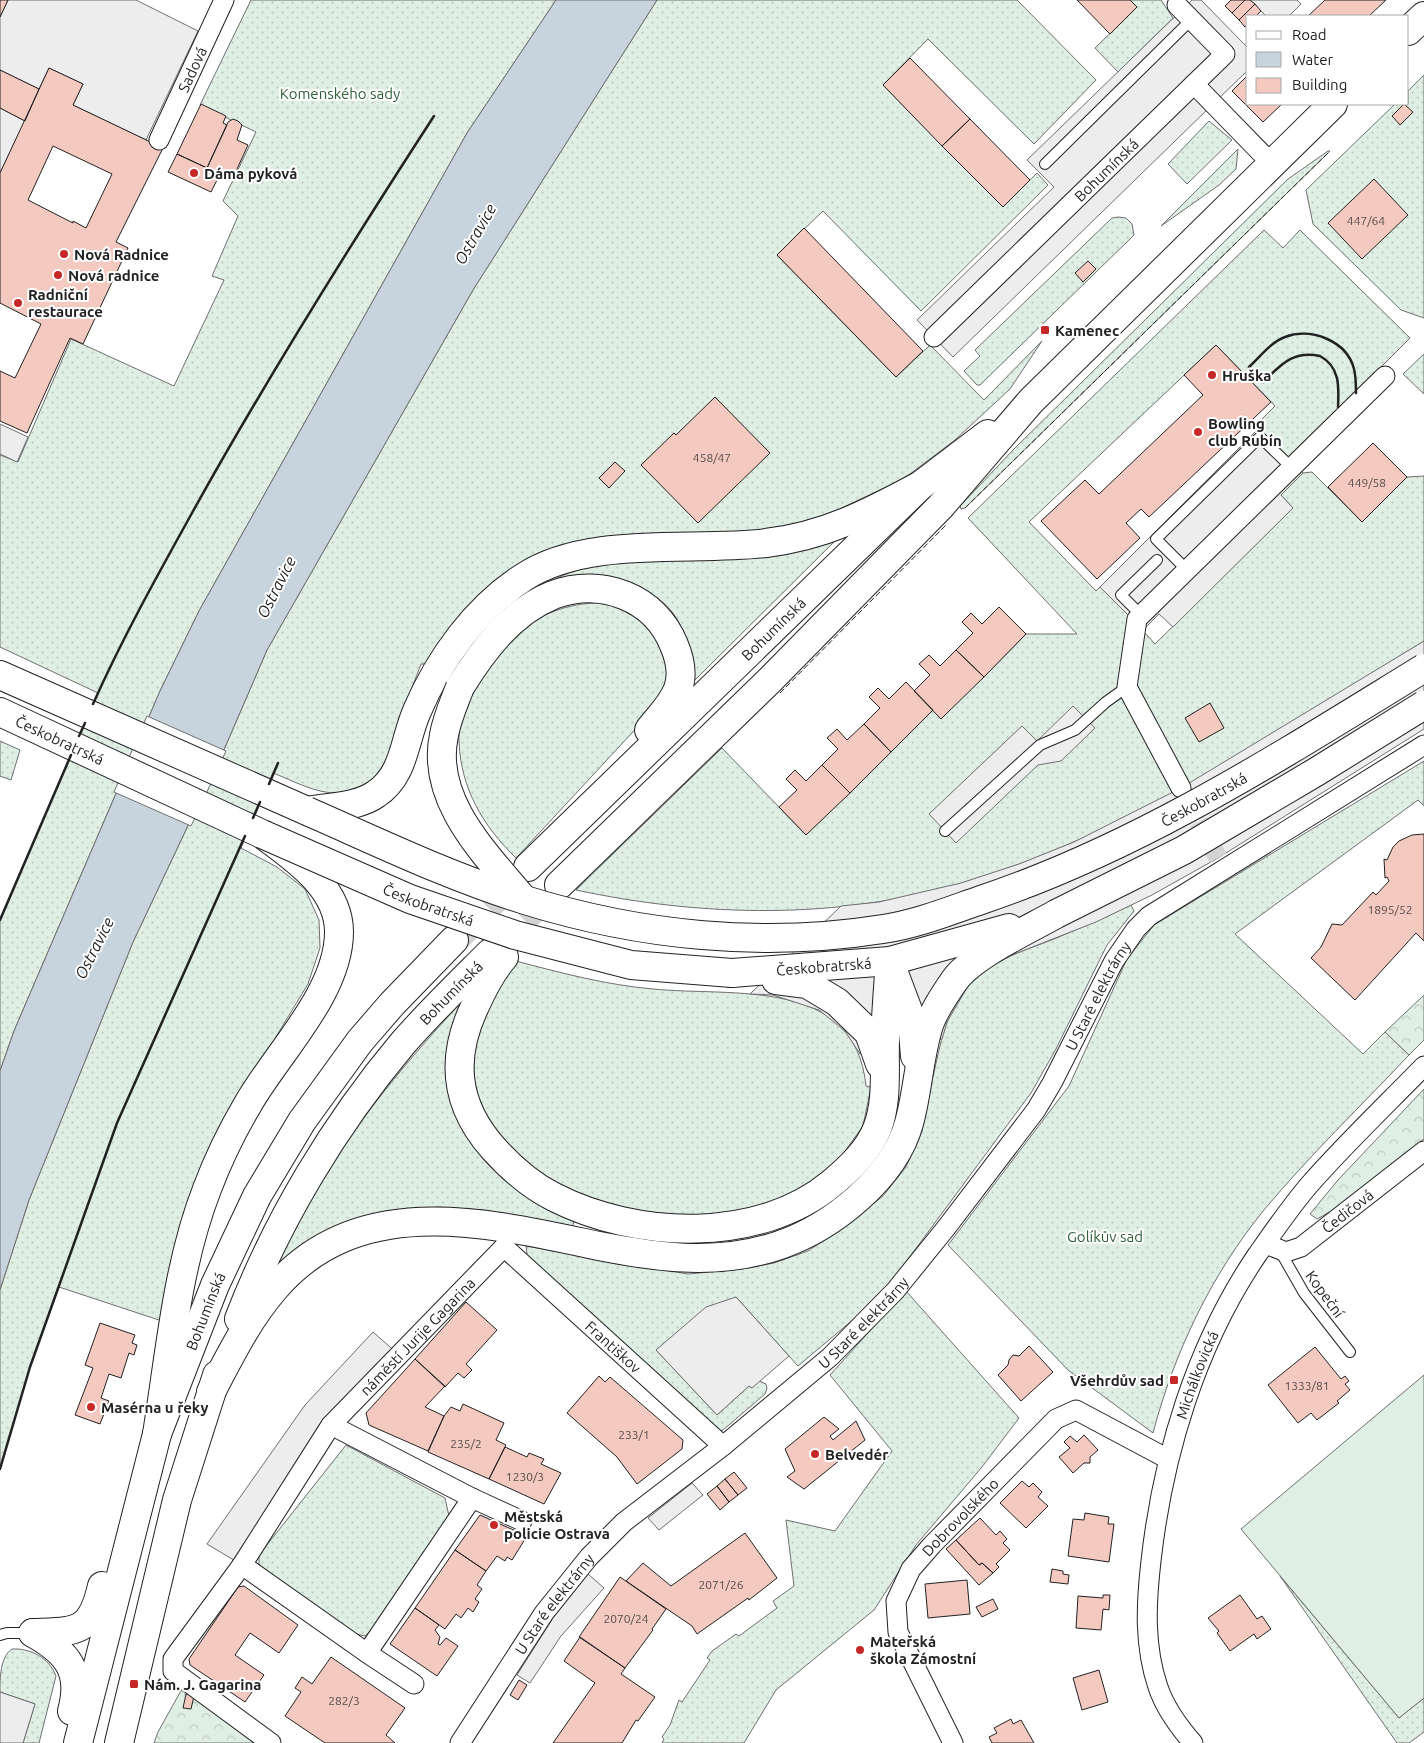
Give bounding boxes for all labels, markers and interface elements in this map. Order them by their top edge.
legend [1246,15,1409,105]
text: Road [1292,26,1327,43]
street label: Sadová [174,44,210,95]
text: Water [1292,51,1333,68]
text: Building [1292,76,1347,93]
park label: Komenského sady [280,85,400,102]
street label: Bohumínská [1071,135,1142,205]
place label: Dáma pyková [204,165,297,182]
marker: Dáma pyková [188,167,200,179]
water label: Ostravice [451,201,499,267]
house number: 447/64 [1347,214,1385,227]
place label: Nová Radnice [74,246,169,263]
marker: Nová Radnice [58,248,70,260]
place label: Nová radnice [68,267,160,284]
marker: Nová radnice [52,269,64,281]
place label: Radniční restaurace [28,286,103,320]
marker: Radniční restaurace [12,297,24,309]
place label: Kamenec [1055,322,1119,339]
marker: Kamenec [1039,324,1051,336]
place label: Hruška [1222,367,1271,384]
marker: Hruška [1206,369,1218,381]
place label: Bowling club Rubín [1208,415,1282,449]
marker: Bowling club Rubín [1192,426,1204,438]
house number: 458/47 [693,451,731,464]
house number: 449/58 [1348,476,1386,489]
water label: Ostravice [253,553,299,621]
street label: Bohumínská [738,594,809,663]
street label: Českobratrská [13,712,107,768]
street label: Českobratrská [1158,769,1250,830]
street label: Českobratrská [381,880,476,929]
house number: 1895/52 [1367,903,1413,916]
water label: Ostravice [71,914,117,982]
street label: U Staré elektrárny [1062,938,1134,1053]
street label: Českobratrská [775,954,872,978]
street label: Bohumínská [416,957,486,1028]
street label: Čedičová [1318,1186,1376,1236]
park label: Golíkův sad [1067,1228,1143,1245]
street label: Kopeční [1302,1267,1348,1321]
street label: Bohumínská [182,1269,228,1352]
street label: U Staré elektrárny [815,1273,912,1372]
street label: náměstí Jurije Gagarina [356,1274,478,1399]
street label: Františkov [582,1317,645,1376]
street label: Michálkovická [1172,1328,1221,1421]
place label: Všehrdův sad [1070,1372,1164,1389]
marker: Všehrdův sad [1168,1374,1180,1386]
house number: 1333/81 [1284,1379,1330,1392]
place label: Masérna u řeky [101,1399,209,1416]
marker: Masérna u řeky [85,1401,97,1413]
house number: 233/1 [618,1428,650,1441]
house number: 235/2 [450,1437,482,1450]
place label: Belvedér [825,1446,889,1463]
marker: Belvedér [809,1448,821,1460]
house number: 1230/3 [506,1470,544,1483]
street label: Dobrovolského [918,1474,1002,1559]
place label: Městská policie Ostrava [504,1508,610,1542]
marker: Městská policie Ostrava [488,1519,500,1531]
street label: U Staré elektrárny [511,1550,597,1657]
house number: 2071/26 [698,1578,744,1591]
house number: 2070/24 [603,1612,649,1625]
place label: Mateřská škola Zámostní [870,1633,976,1667]
marker: Mateřská škola Zámostní [854,1644,866,1656]
place label: Nám. J. Gagarina [144,1676,261,1693]
marker: Nám. J. Gagarina [128,1678,140,1690]
house number: 282/3 [328,1694,360,1707]

